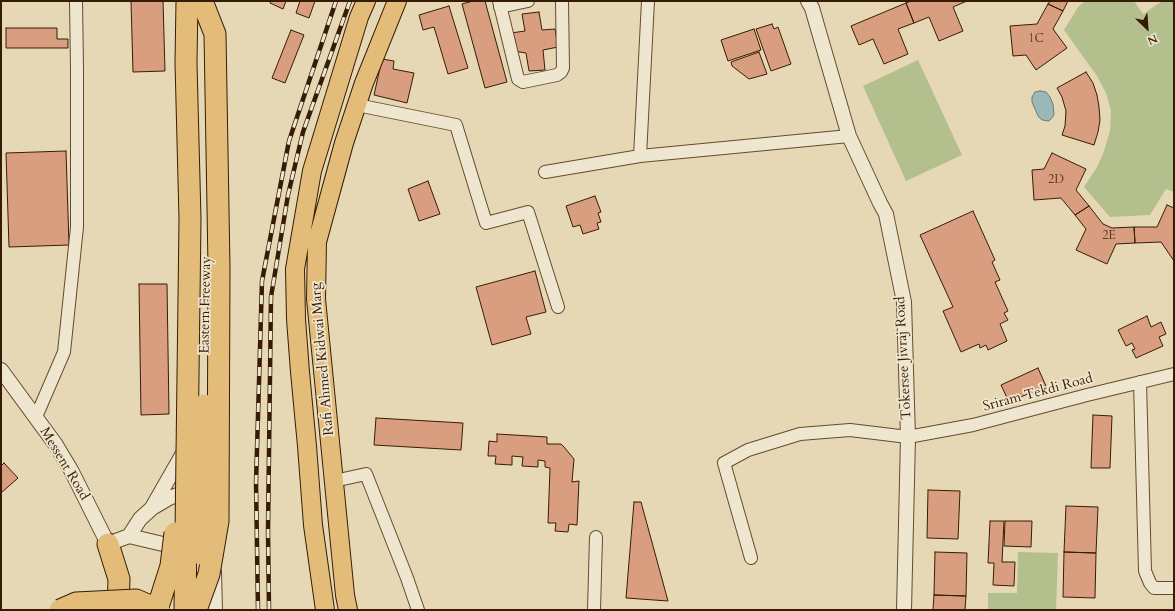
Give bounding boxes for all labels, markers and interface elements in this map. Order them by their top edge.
north arrow [1127,8,1167,48]
text: N [1145,31,1160,48]
house number: 1C [1028,32,1044,46]
house number: 2D [1048,173,1064,187]
house number: 2E [1102,229,1116,243]
street label: Eastern Freeway [197,256,215,354]
street label: Rafi Ahmed Kidwai Marg [308,282,338,436]
street label: Tokersee Jivraj Road [892,296,916,420]
street label: Sriram Tekdi Road [981,370,1095,416]
street label: Messent Road [36,424,92,504]

